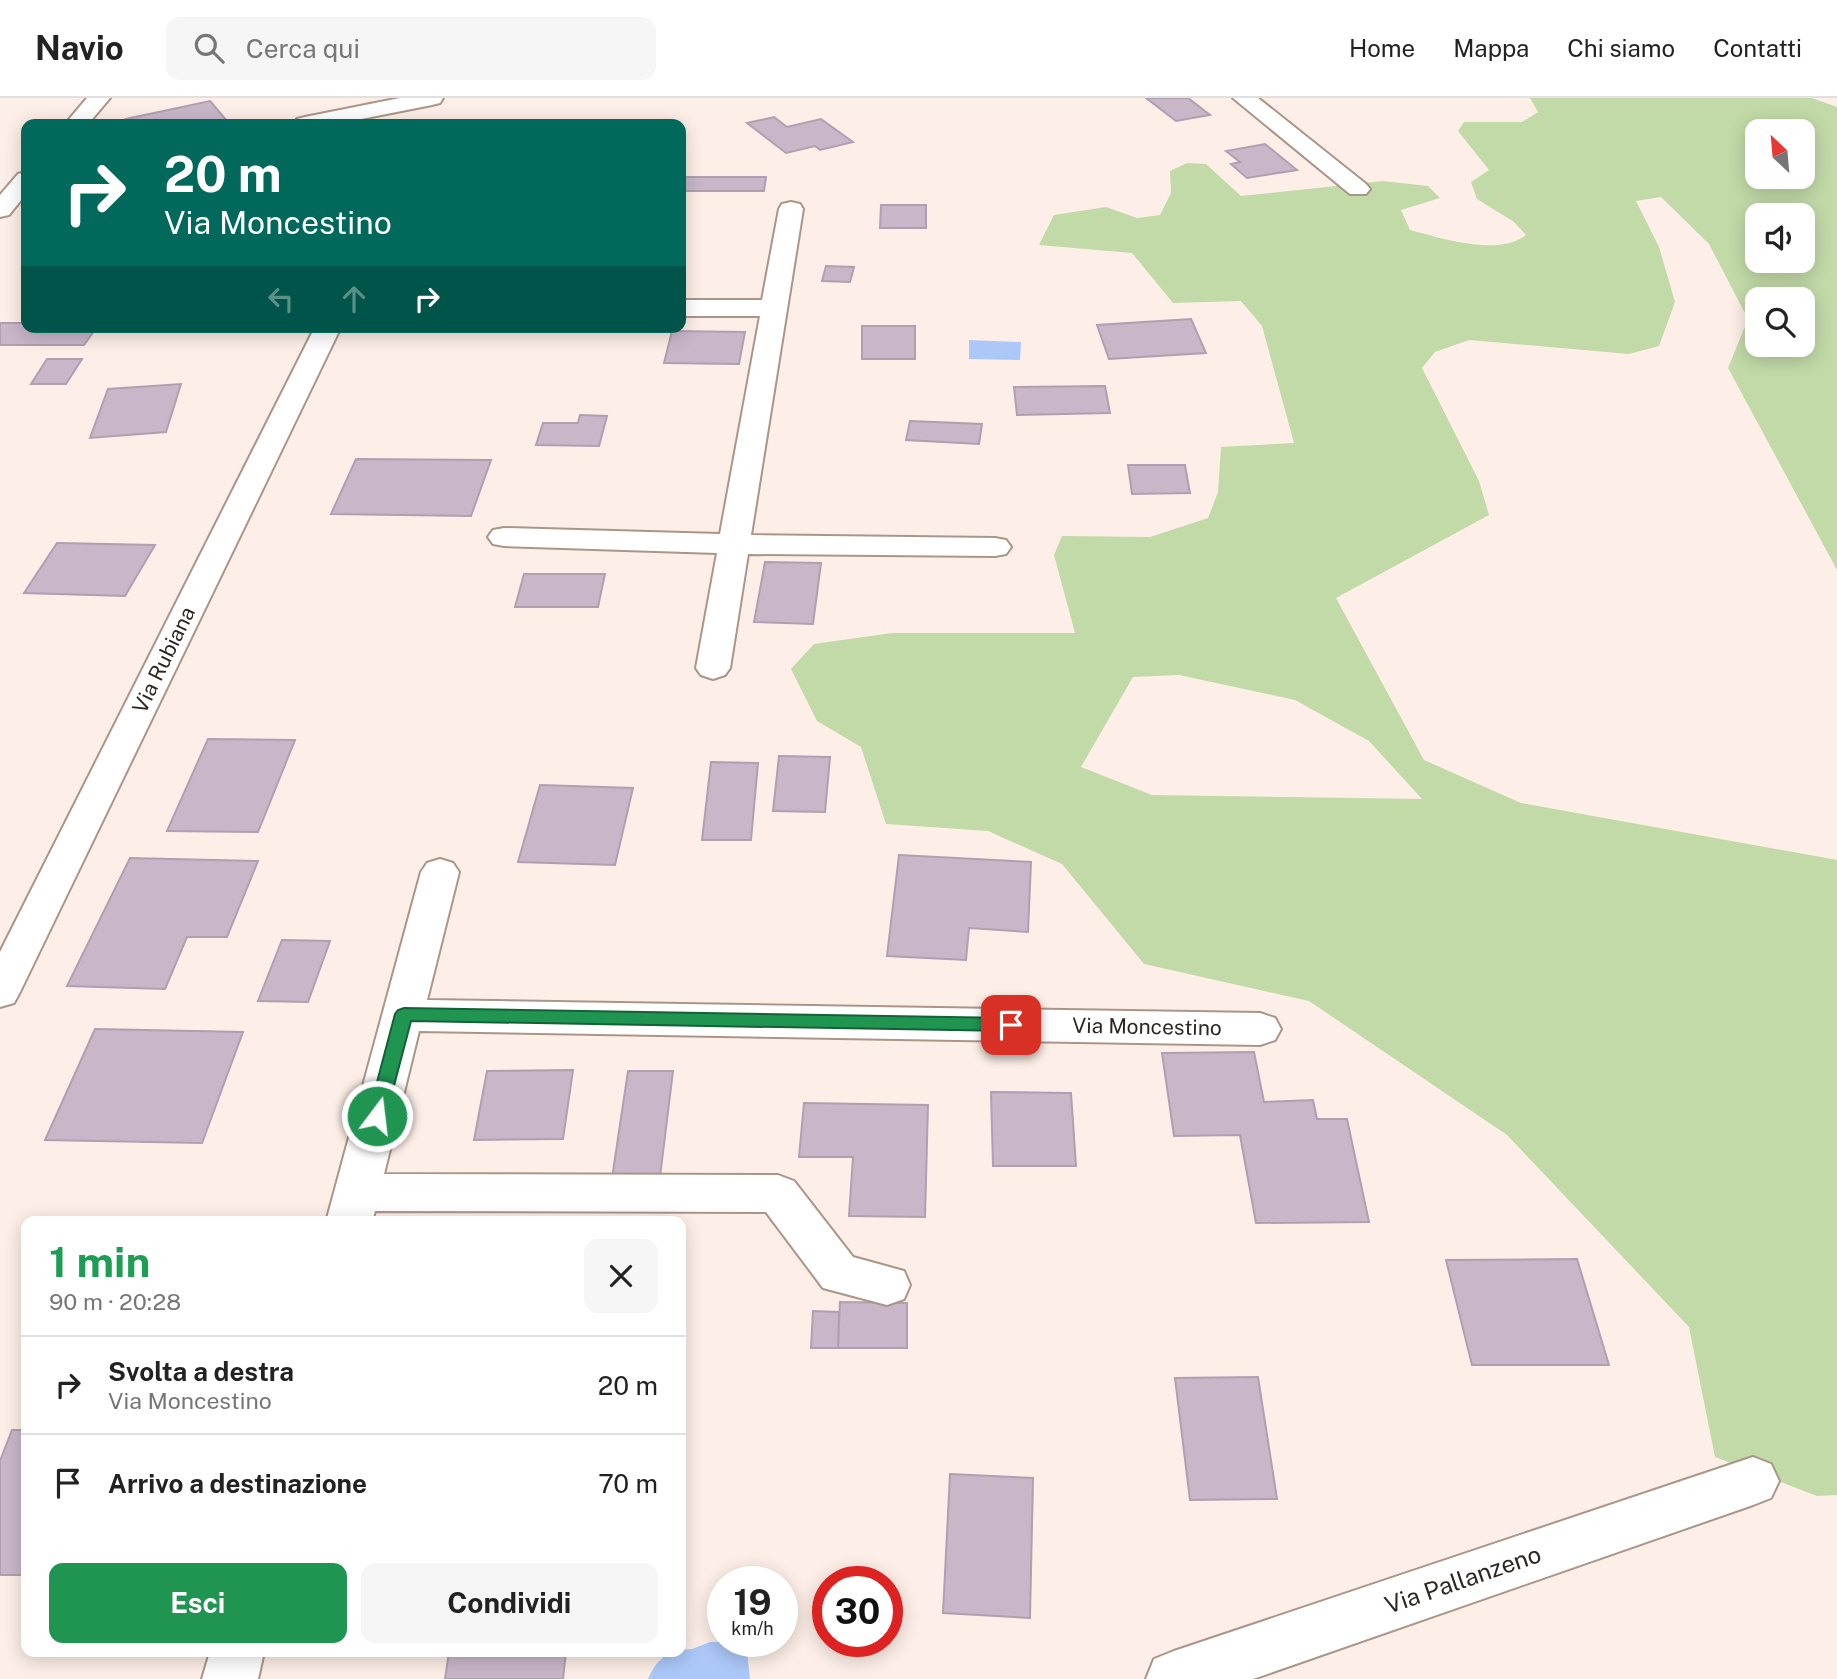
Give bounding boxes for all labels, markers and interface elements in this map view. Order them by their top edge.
search box [166,17,656,80]
text: Navio [35,29,124,67]
icon: search [190,29,228,67]
text: Cerca qui [246,33,360,64]
text: Home [1349,34,1415,62]
text: Mappa [1453,34,1529,62]
text: Chi siamo [1567,34,1675,62]
text: Contatti [1713,34,1802,62]
north arrow [1745,119,1815,189]
map controls [1745,119,1815,357]
text: 20 m [164,145,282,203]
icon: right [49,147,140,238]
button: sound [1745,203,1815,273]
text: Via Moncestino [164,204,392,241]
icon: left [262,280,300,318]
icon: ahead [335,280,373,318]
icon: right [408,280,446,318]
button: search [1745,287,1815,357]
street label: Via Rubiana [127,602,200,717]
pin [981,995,1041,1055]
icon: arrive [992,1006,1030,1044]
street label: Via Moncestino [1072,1013,1222,1040]
position arrow [340,1079,414,1153]
text: 1 min [49,1237,150,1286]
button: close [584,1239,658,1313]
text: 90 m · 20:28 [49,1288,181,1315]
text: Svolta a destra [108,1356,294,1387]
icon: right [49,1366,87,1404]
text: 20 m [598,1370,658,1401]
text: Via Moncestino [108,1387,272,1414]
icon: arrive [49,1464,87,1502]
text: Arrivo a destinazione [108,1468,367,1499]
text: 70 m [598,1468,658,1499]
street label: Via Pallanzeno [1381,1539,1544,1619]
button: Esci [49,1563,347,1643]
button: Condividi [361,1563,658,1643]
speed limit sign: 30 [812,1566,903,1657]
text: 19 [733,1582,772,1623]
text: km/h [731,1618,774,1639]

